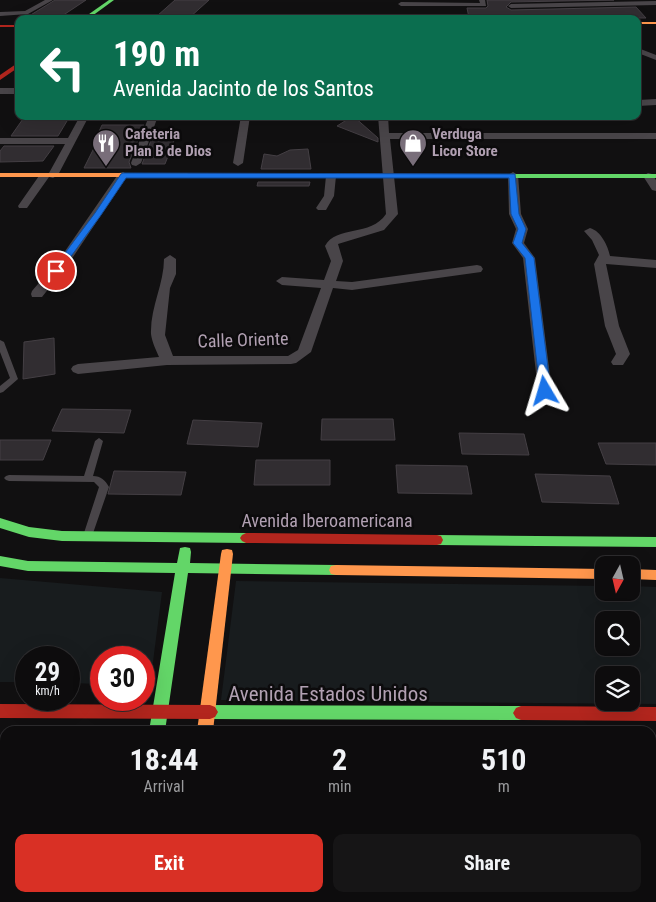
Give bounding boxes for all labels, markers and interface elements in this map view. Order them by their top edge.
text: 190 m [113,34,200,75]
icon: left [30,35,95,100]
text: Avenida Jacinto de los Santos [113,76,374,101]
place label: Cafeteria Plan B de Dios [125,125,212,160]
place label: Verduga Licor Store [432,125,498,160]
restaurant icon: Cafeteria Plan B de Dios [91,128,121,167]
shop icon: Verduga Licor Store [398,128,428,167]
pin [35,250,77,292]
icon: arrive [42,257,70,285]
street label: Calle Oriente [197,327,289,352]
position arrow [518,364,570,416]
street label: Avenida Iberoamericana [241,510,413,531]
north arrow [595,556,640,601]
map controls [595,556,640,711]
button: search [595,611,640,656]
speed limit sign: 30 [90,646,155,711]
text: 29 [35,658,60,687]
button: layers [595,666,640,711]
street label: Avenida Estados Unidos [228,682,428,706]
text: km/h [35,684,60,698]
text: 18:44 [130,742,198,777]
text: 2 [332,742,347,777]
text: 510 [481,742,526,777]
text: Arrival [144,777,184,796]
text: min [328,777,351,796]
text: m [498,777,510,796]
button: Exit [15,834,323,892]
button: Share [333,834,641,892]

